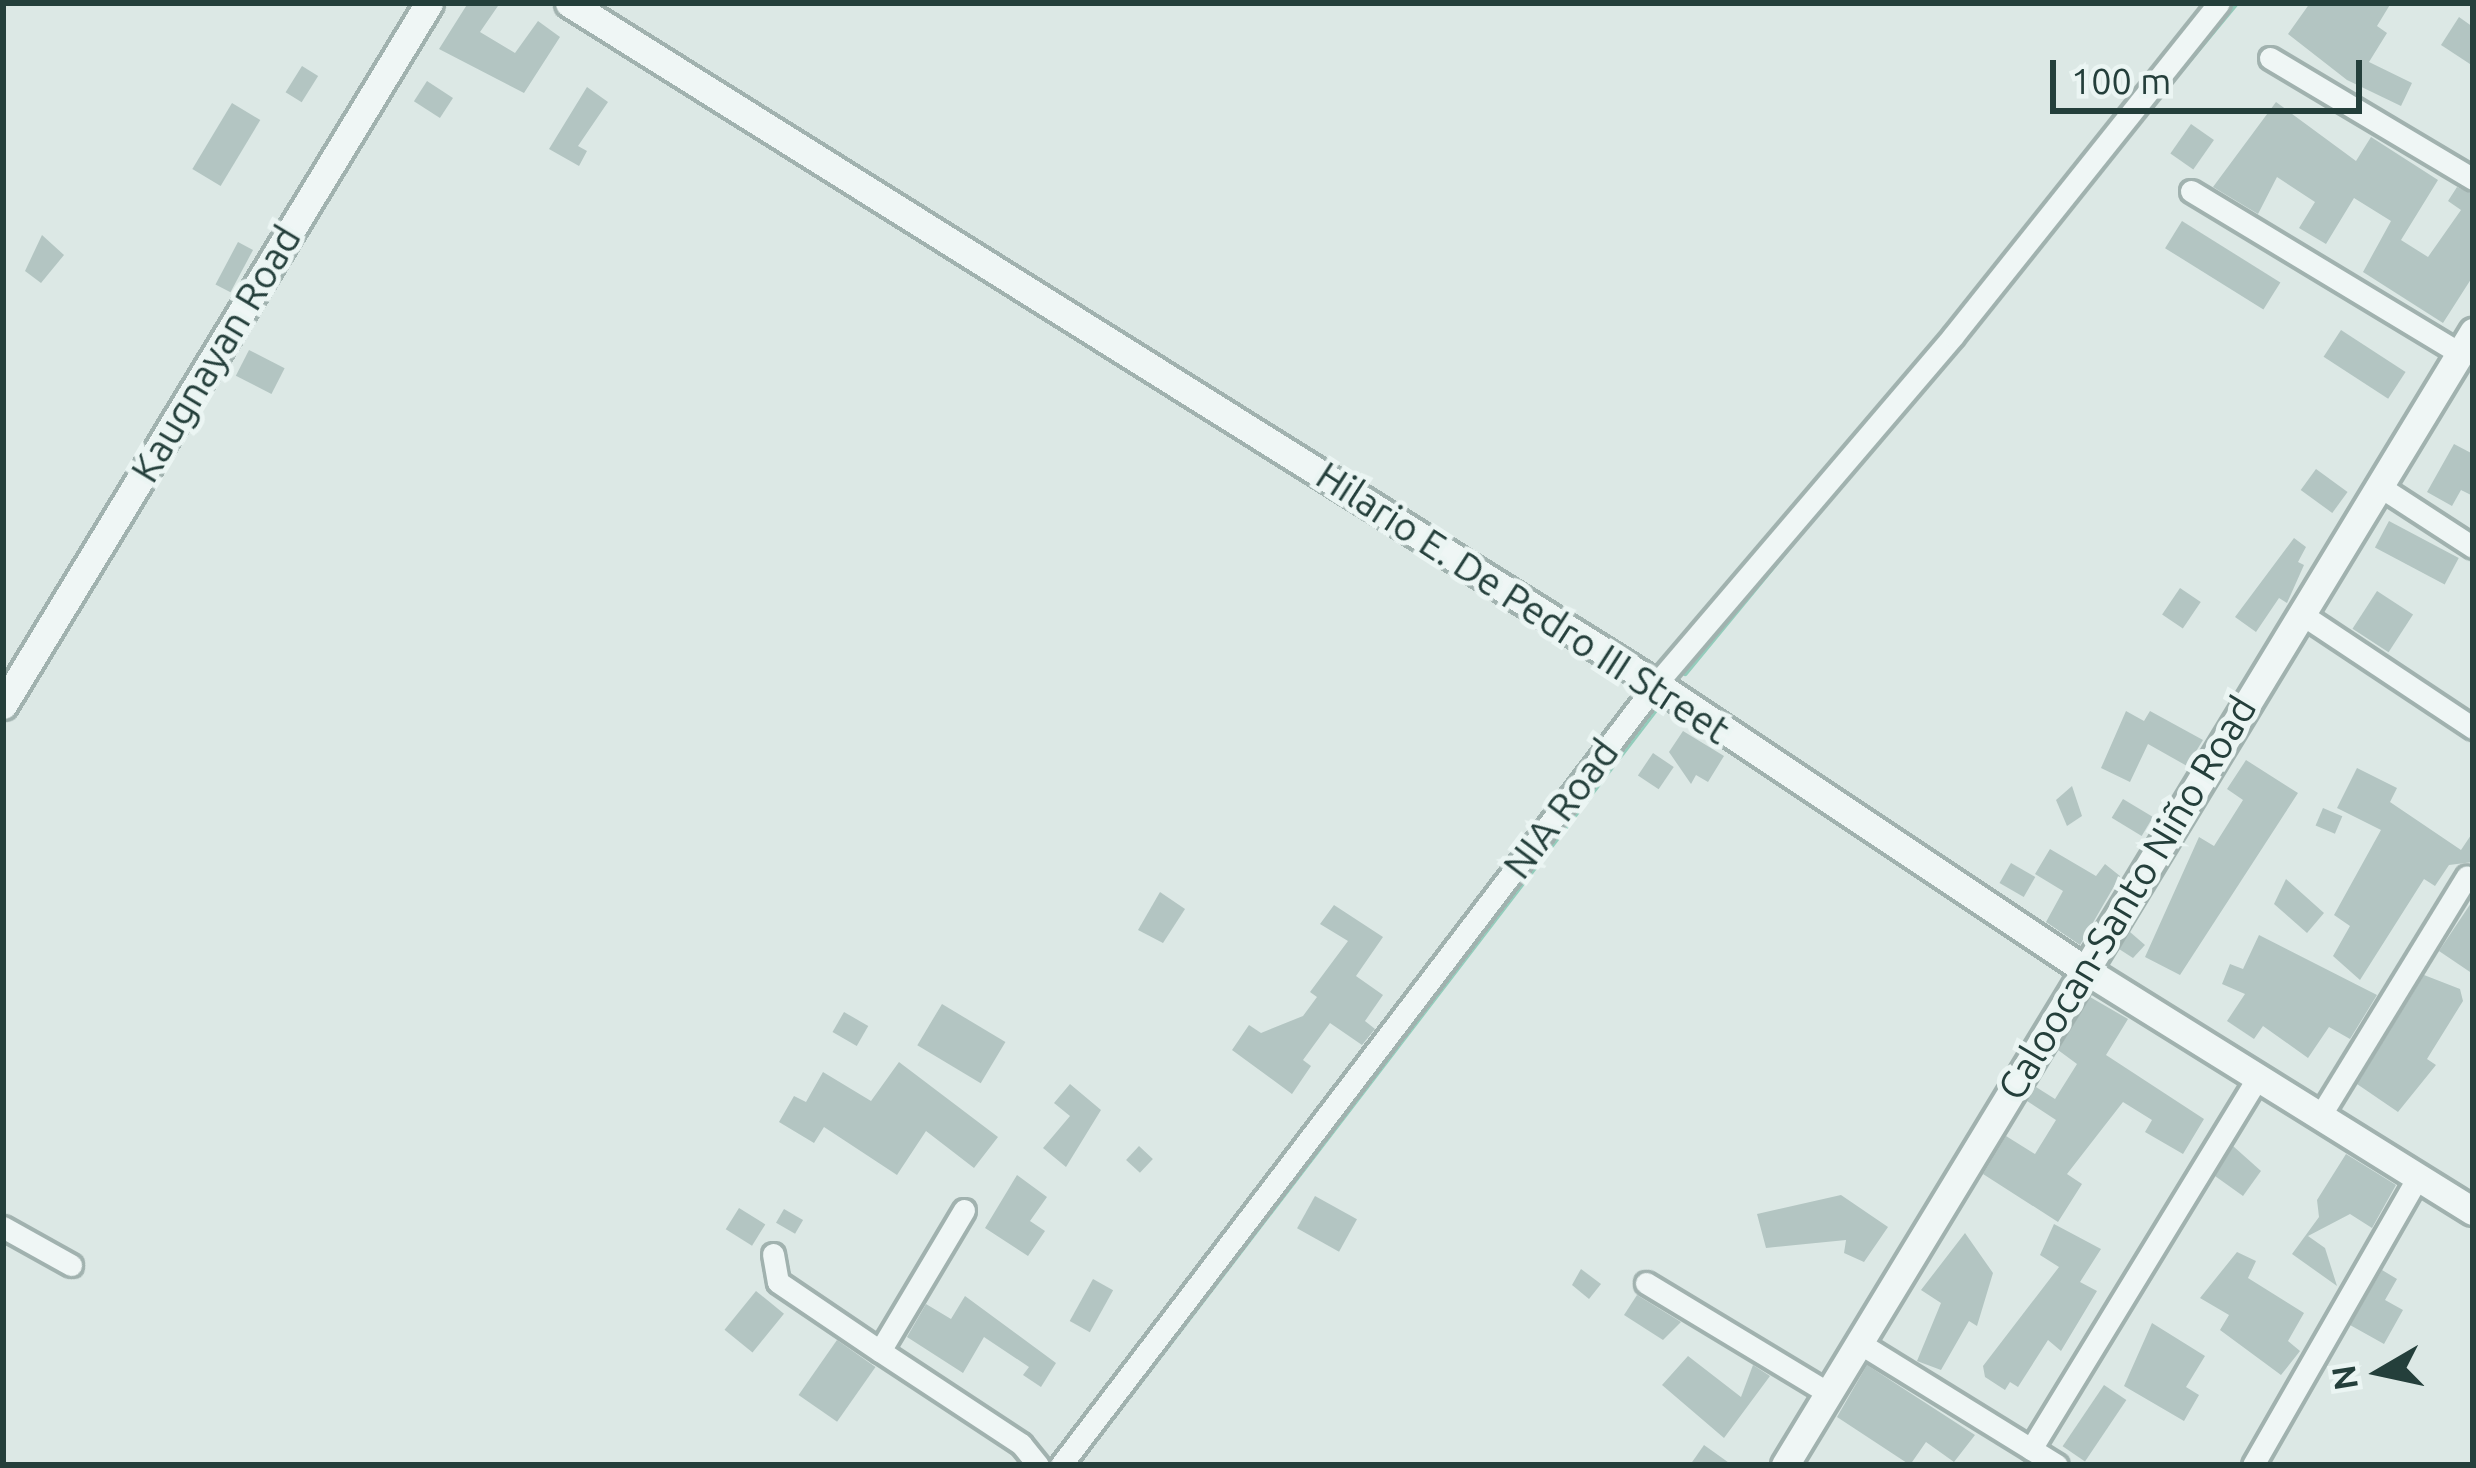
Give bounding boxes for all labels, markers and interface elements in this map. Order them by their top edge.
scale bar [2056,36,2368,110]
text: 100 m [2071,60,2171,101]
street label: Kaugnayan Road [121,217,311,491]
street label: Hilario E. De Pedro III Street [1308,452,1738,754]
street label: Caloocan-Santo Niño Road [1988,688,2266,1108]
street label: NIA Road [1494,730,1628,888]
north arrow [2320,1312,2440,1432]
text: N [2324,1363,2364,1393]

